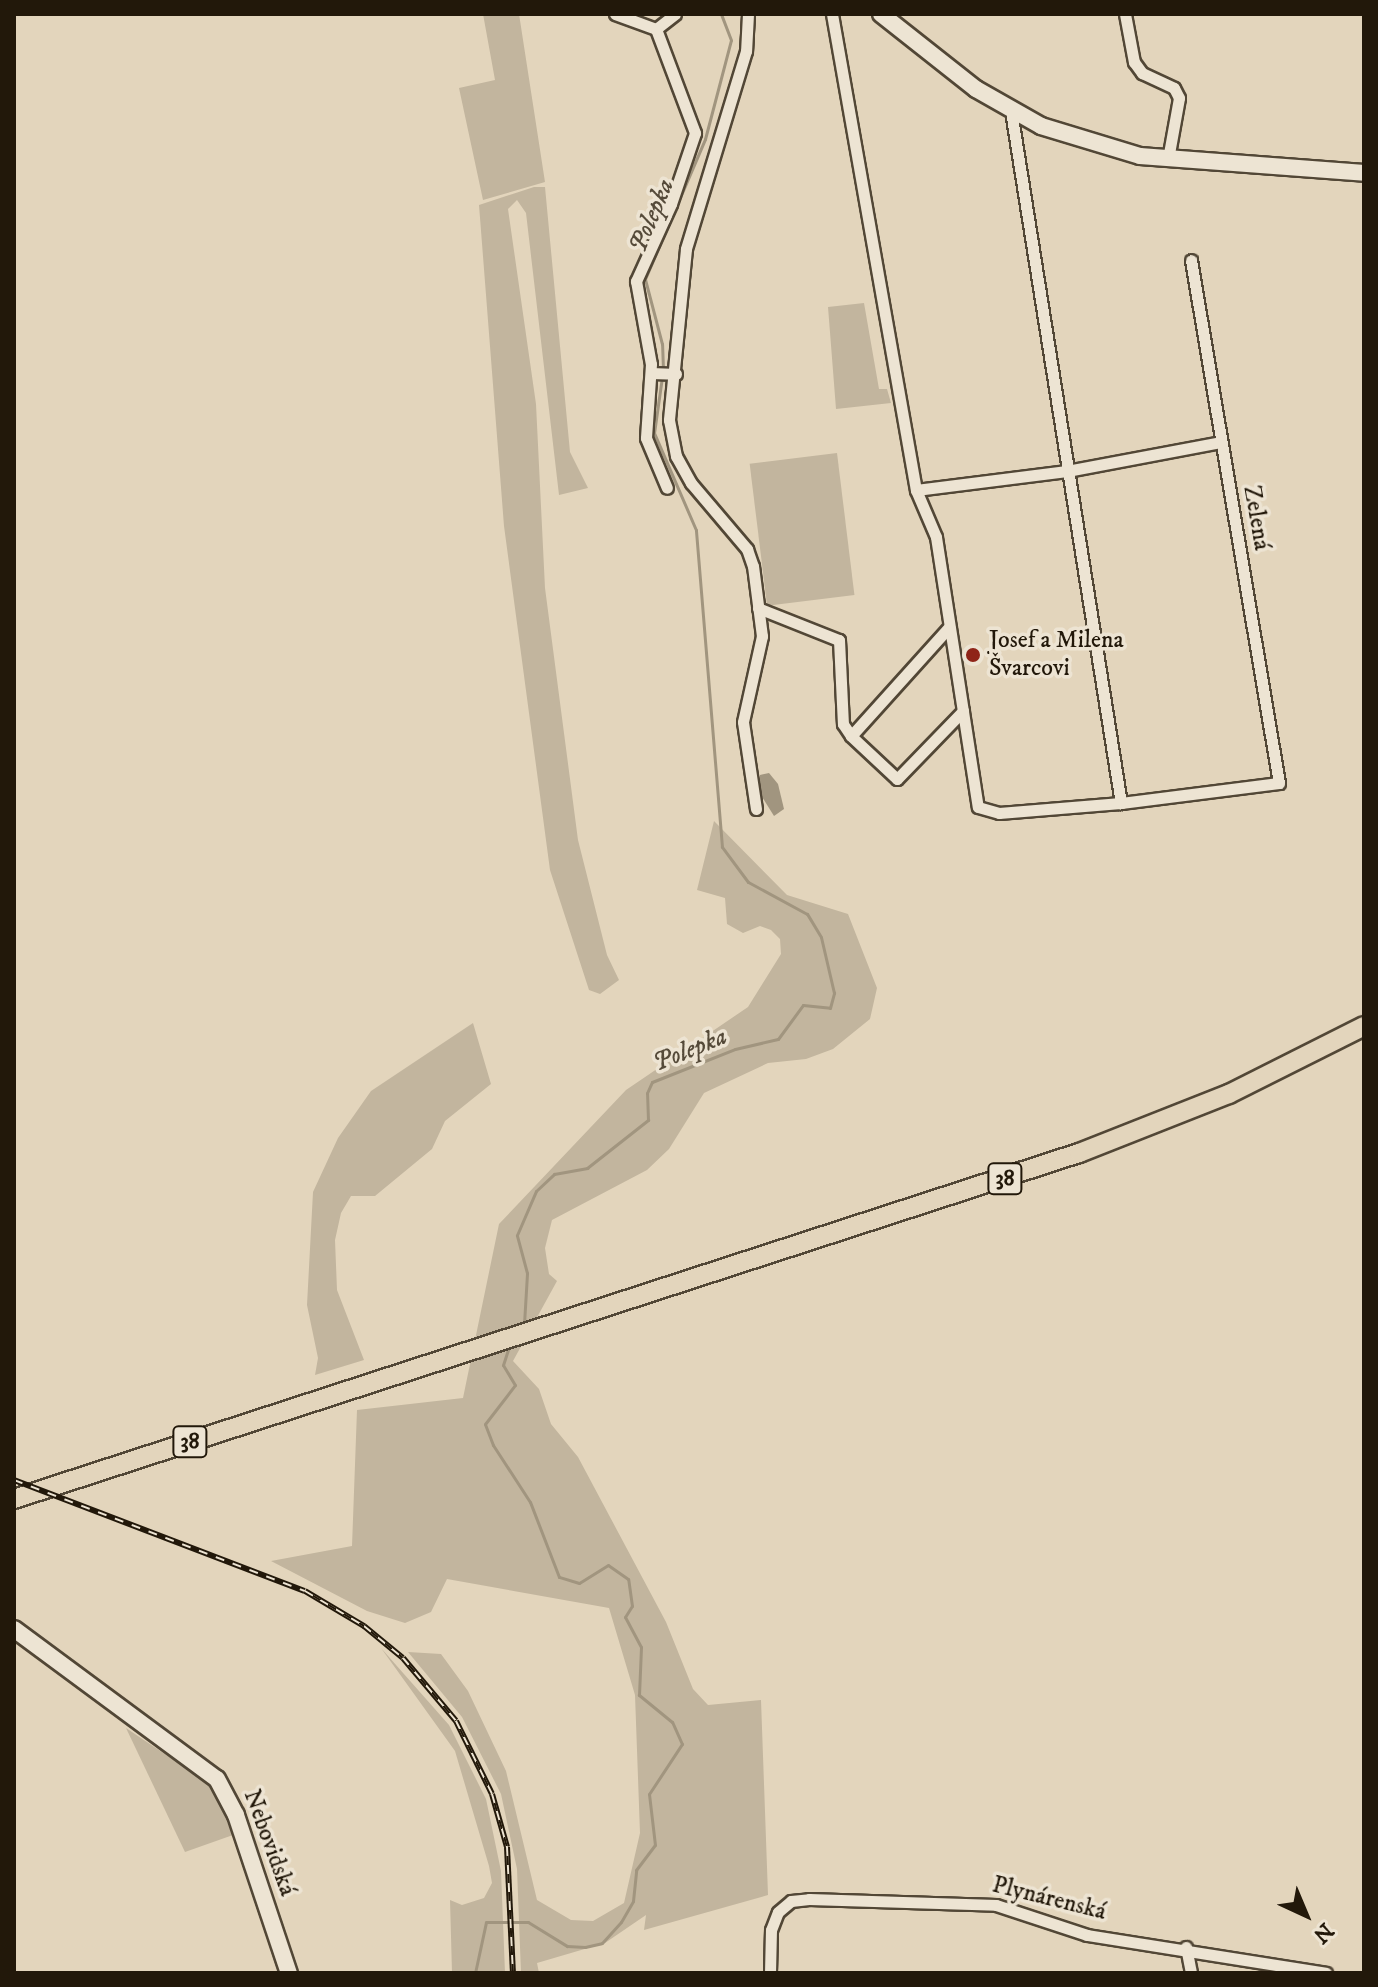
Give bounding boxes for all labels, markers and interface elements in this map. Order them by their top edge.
water label: Polepka [623,174,681,258]
street label: Zelená [1236,483,1276,553]
place label: Josef a Milena Švarcovi [989,627,1124,683]
marker: Josef a Milena Švarcovi [964,646,982,664]
water label: Polepka [648,1021,732,1079]
road number: 38 [987,1161,1023,1197]
road number: 38 [172,1424,208,1460]
street label: Nebovidská [236,1786,302,1900]
street label: Plynárenská [989,1871,1109,1927]
north arrow [1266,1875,1346,1955]
text: N [1307,1917,1339,1949]

